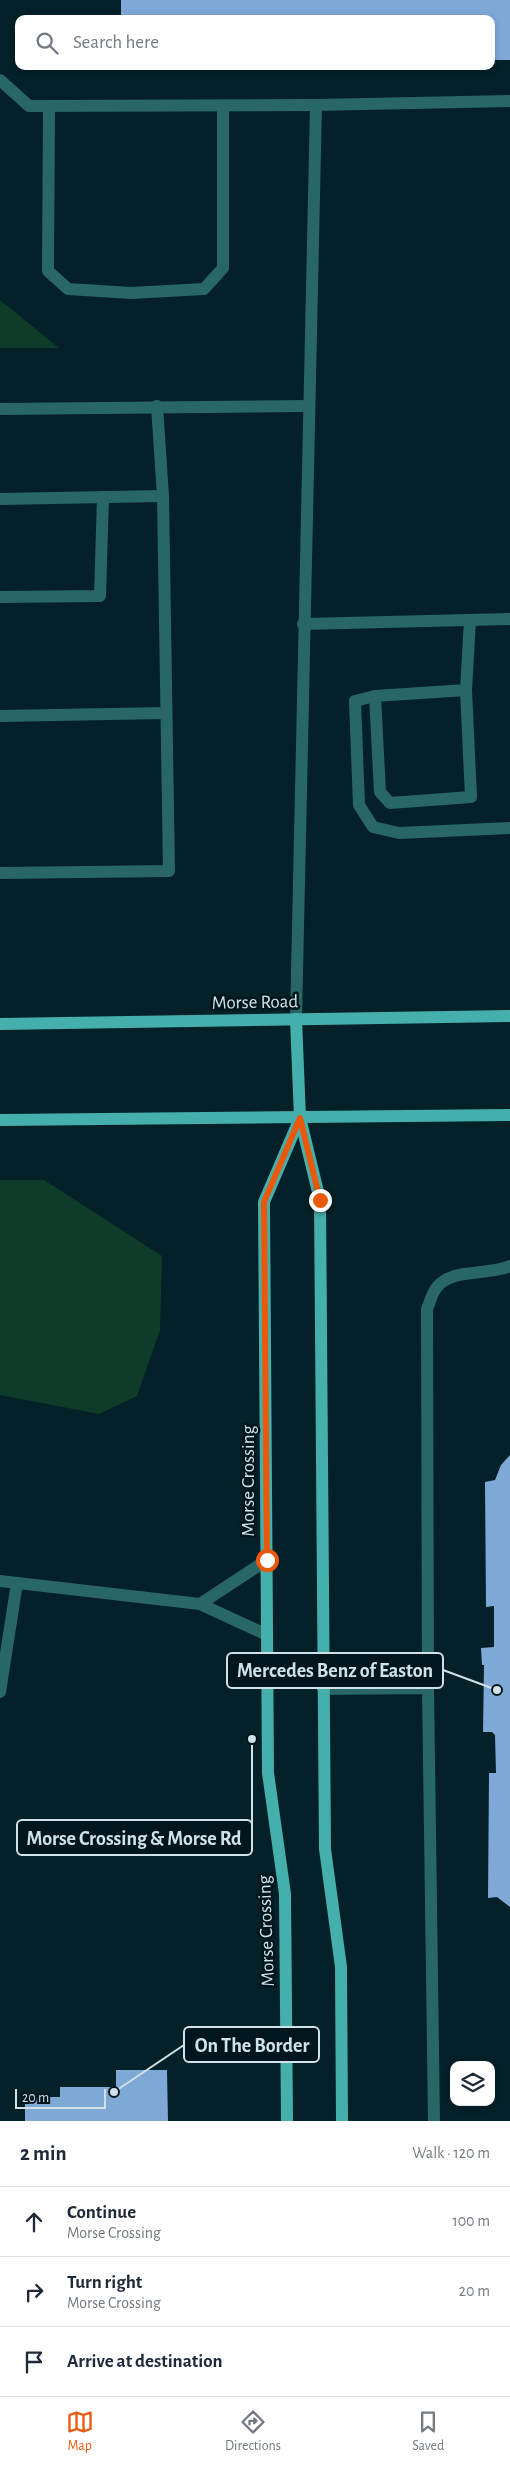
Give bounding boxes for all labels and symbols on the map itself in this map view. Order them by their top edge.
street label: Morse Road [212,992,299,1013]
route end [309,1189,332,1212]
street label: Morse Crossing [239,1425,258,1537]
route start [256,1549,279,1572]
callout: Mercedes Benz of Easton [227,1653,443,1688]
text: Mercedes Benz of Easton [237,1661,433,1681]
callout: Morse Crossing & Morse Rd [17,1820,252,1855]
text: Morse Crossing & Morse Rd [27,1829,242,1849]
street label: Morse Crossing [255,1874,278,1987]
callout: On The Border [184,2027,319,2062]
text: On The Border [195,2036,309,2056]
scale bar [15,2086,106,2109]

